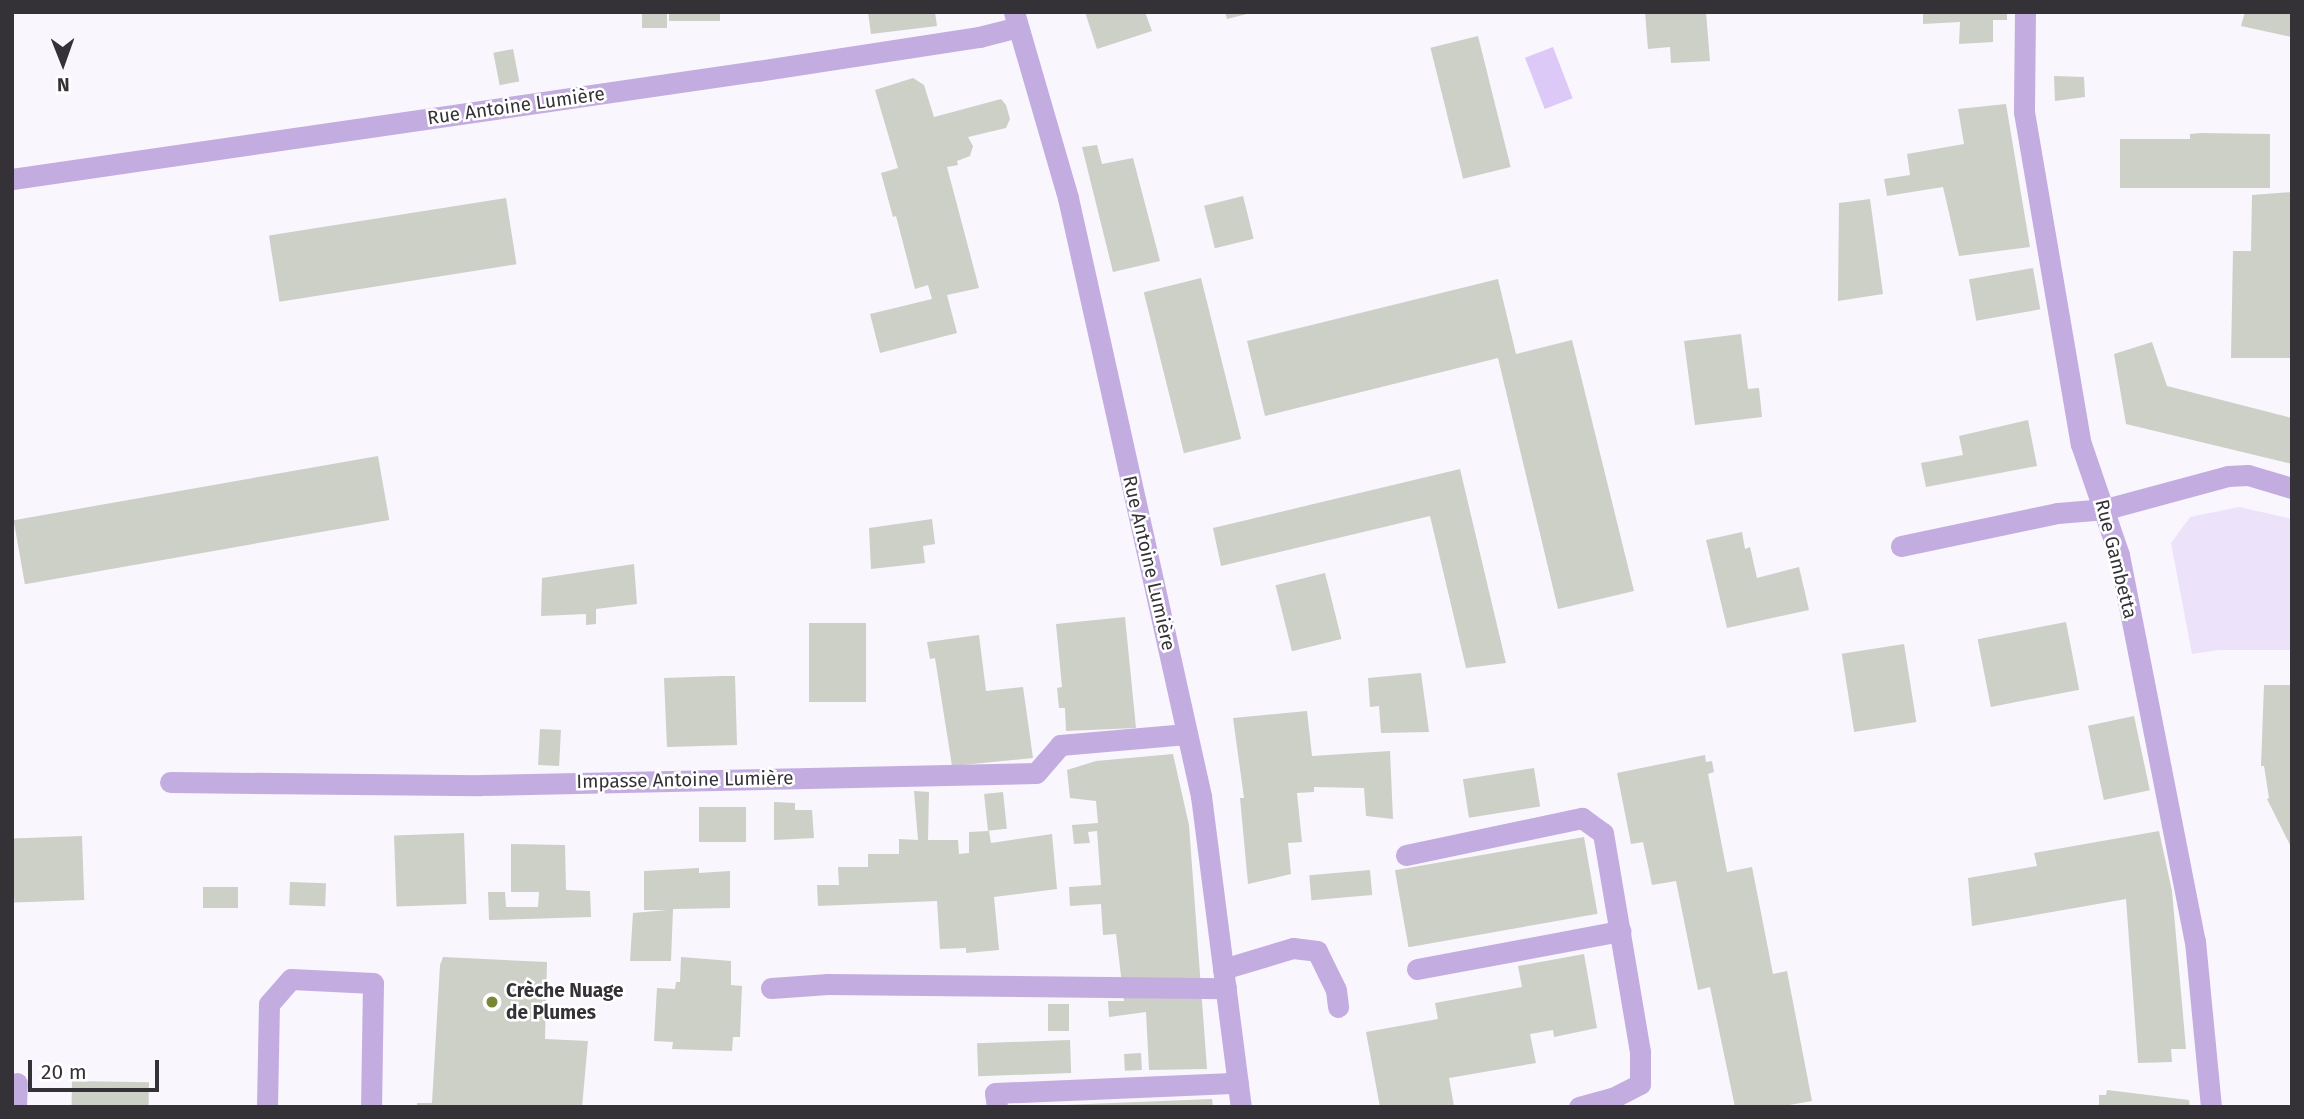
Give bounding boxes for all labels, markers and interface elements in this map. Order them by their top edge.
north arrow [28,28,98,98]
text: N [57,73,70,96]
street label: Rue Antoine Lumière [426,82,606,130]
street label: Rue Antoine Lumière [1118,473,1180,653]
street label: Rue Gambetta [2090,497,2142,621]
street label: Impasse Antoine Lumière [576,767,794,793]
place label: Crèche Nuage de Plumes [506,980,624,1024]
marker: Crèche Nuage de Plumes [484,994,500,1010]
scale bar [32,1046,163,1090]
text: 20 m [41,1059,87,1085]

